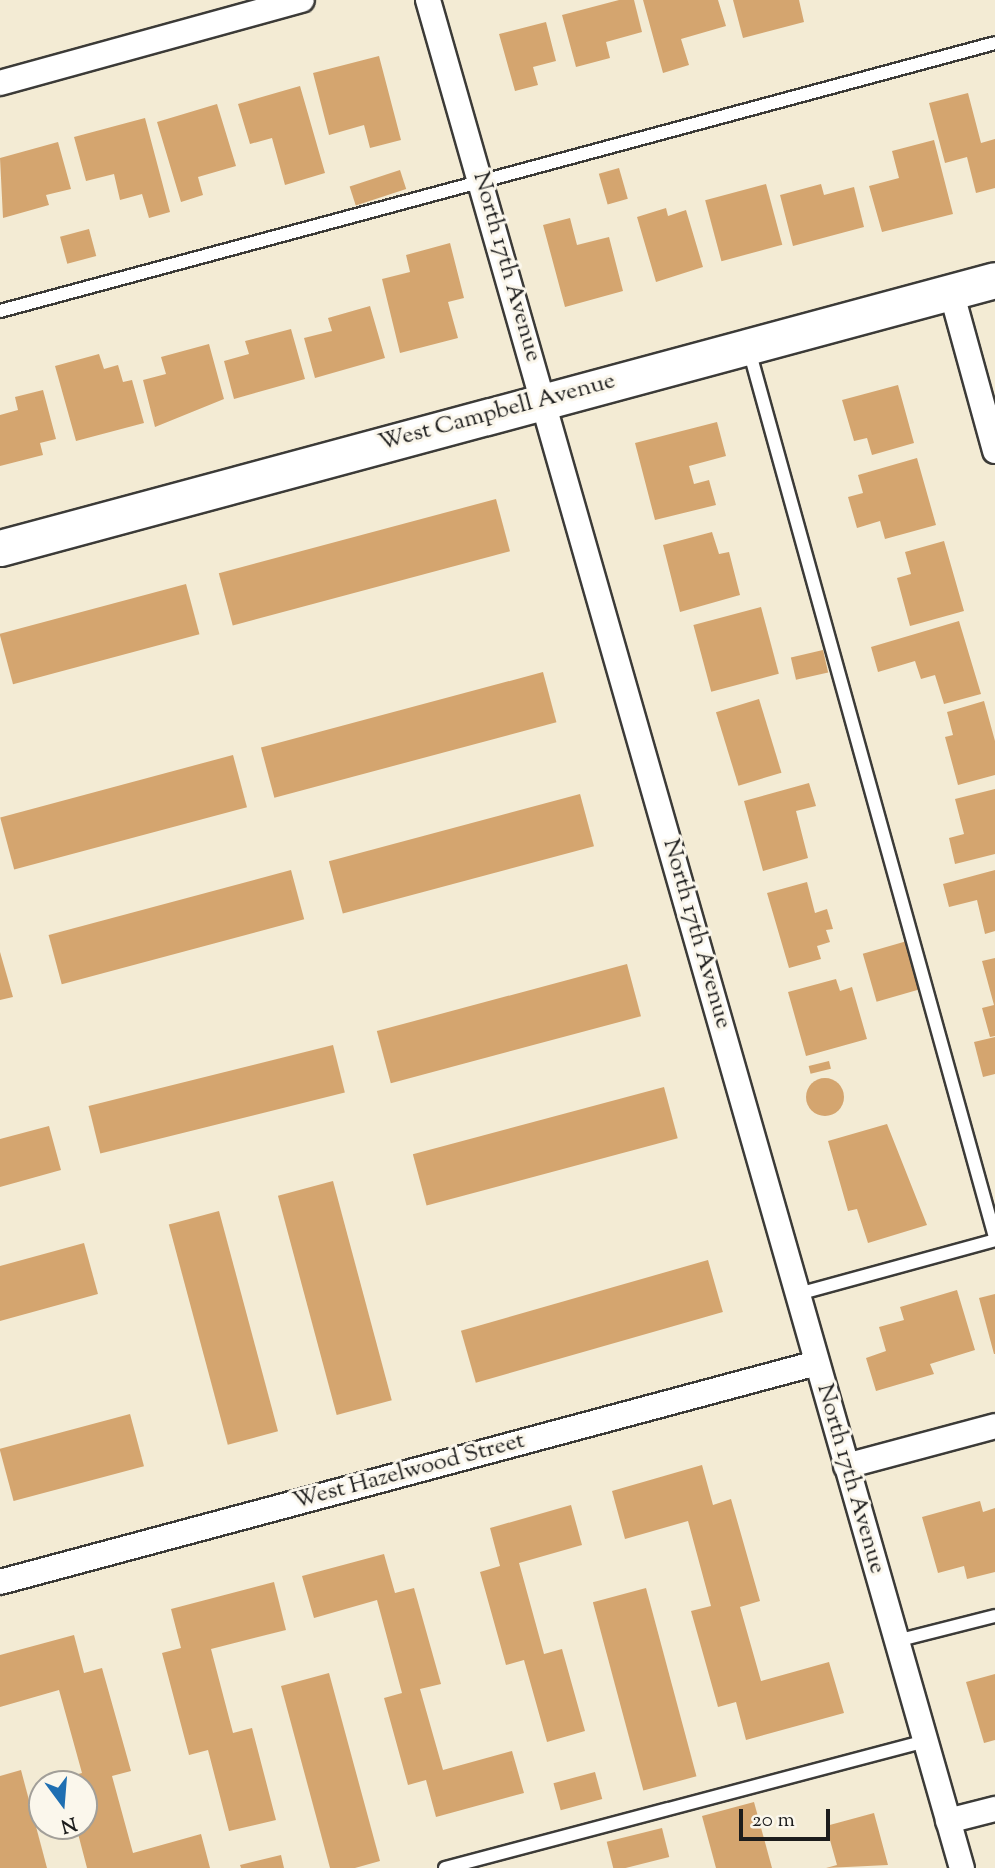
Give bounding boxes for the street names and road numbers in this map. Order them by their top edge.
street label: North 17th Avenue [465,169,547,365]
street label: West Campbell Avenue [375,368,619,458]
street label: North 17th Avenue [655,836,737,1032]
street label: North 17th Avenue [809,1381,891,1577]
street label: West Hazelwood Street [290,1427,528,1517]

